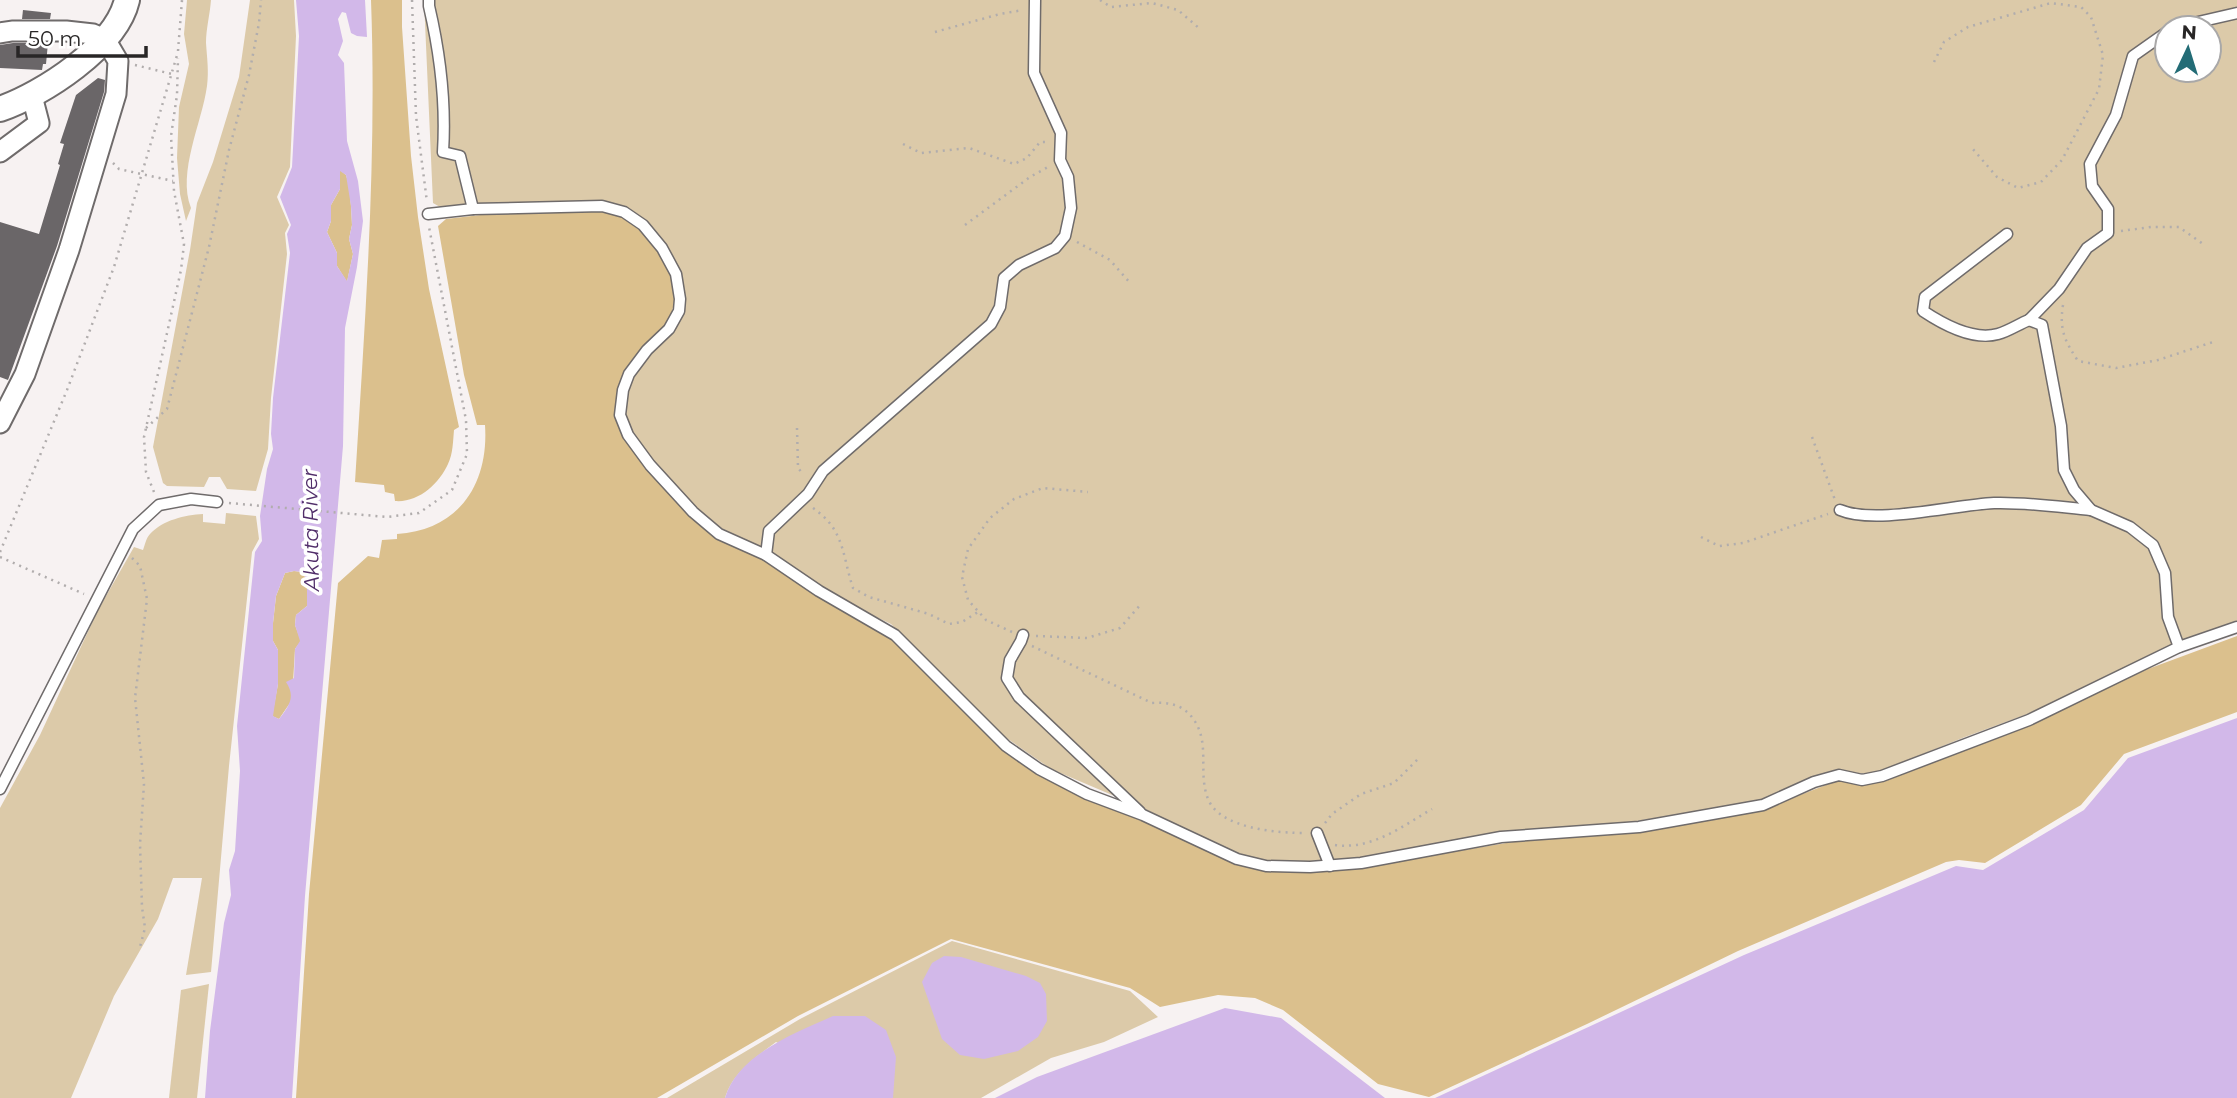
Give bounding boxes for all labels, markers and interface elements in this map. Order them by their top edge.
scale bar [18,14,145,58]
north arrow [2153,14,2223,84]
text: N [2181,21,2198,45]
text: 50 m [28,26,82,51]
water label: Akuta River [297,468,324,593]

